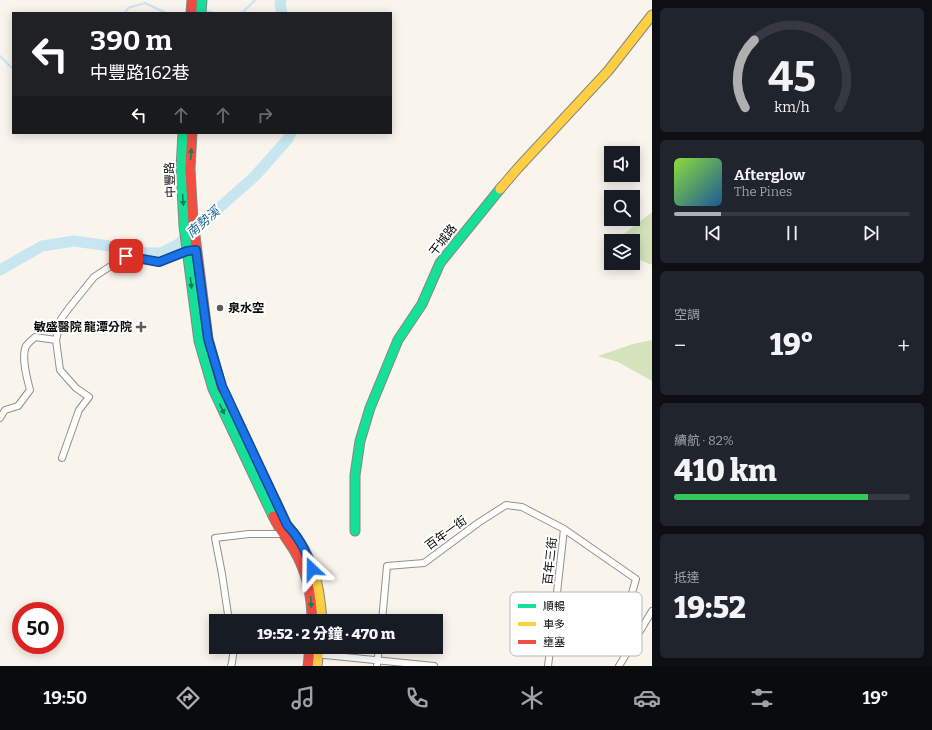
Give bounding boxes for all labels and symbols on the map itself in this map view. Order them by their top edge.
one-way arrow [188,147,195,160]
street label: 中豐路 [162,162,178,198]
one-way arrow [179,194,186,206]
water label: 南勢溪 [183,202,224,240]
street label: 干城路 [426,222,460,258]
pin [109,239,143,273]
one-way arrow [188,277,194,289]
place label: 泉水空 [228,301,264,315]
marker: 泉水空 [215,303,225,313]
place label: 敏盛醫院 龍潭分院 [34,320,132,334]
marker: 敏盛醫院 龍潭分院 [135,321,147,333]
one-way arrow [219,403,225,414]
street label: 百年一街 [422,513,470,553]
street label: 百年三街 [541,536,559,586]
position arrow [291,548,333,590]
legend [510,592,642,656]
one-way arrow [308,596,315,608]
text: 順暢 [543,600,565,613]
speed limit sign: 50 [12,602,64,654]
text: 車多 [543,618,565,631]
text: 壅塞 [543,636,565,649]

